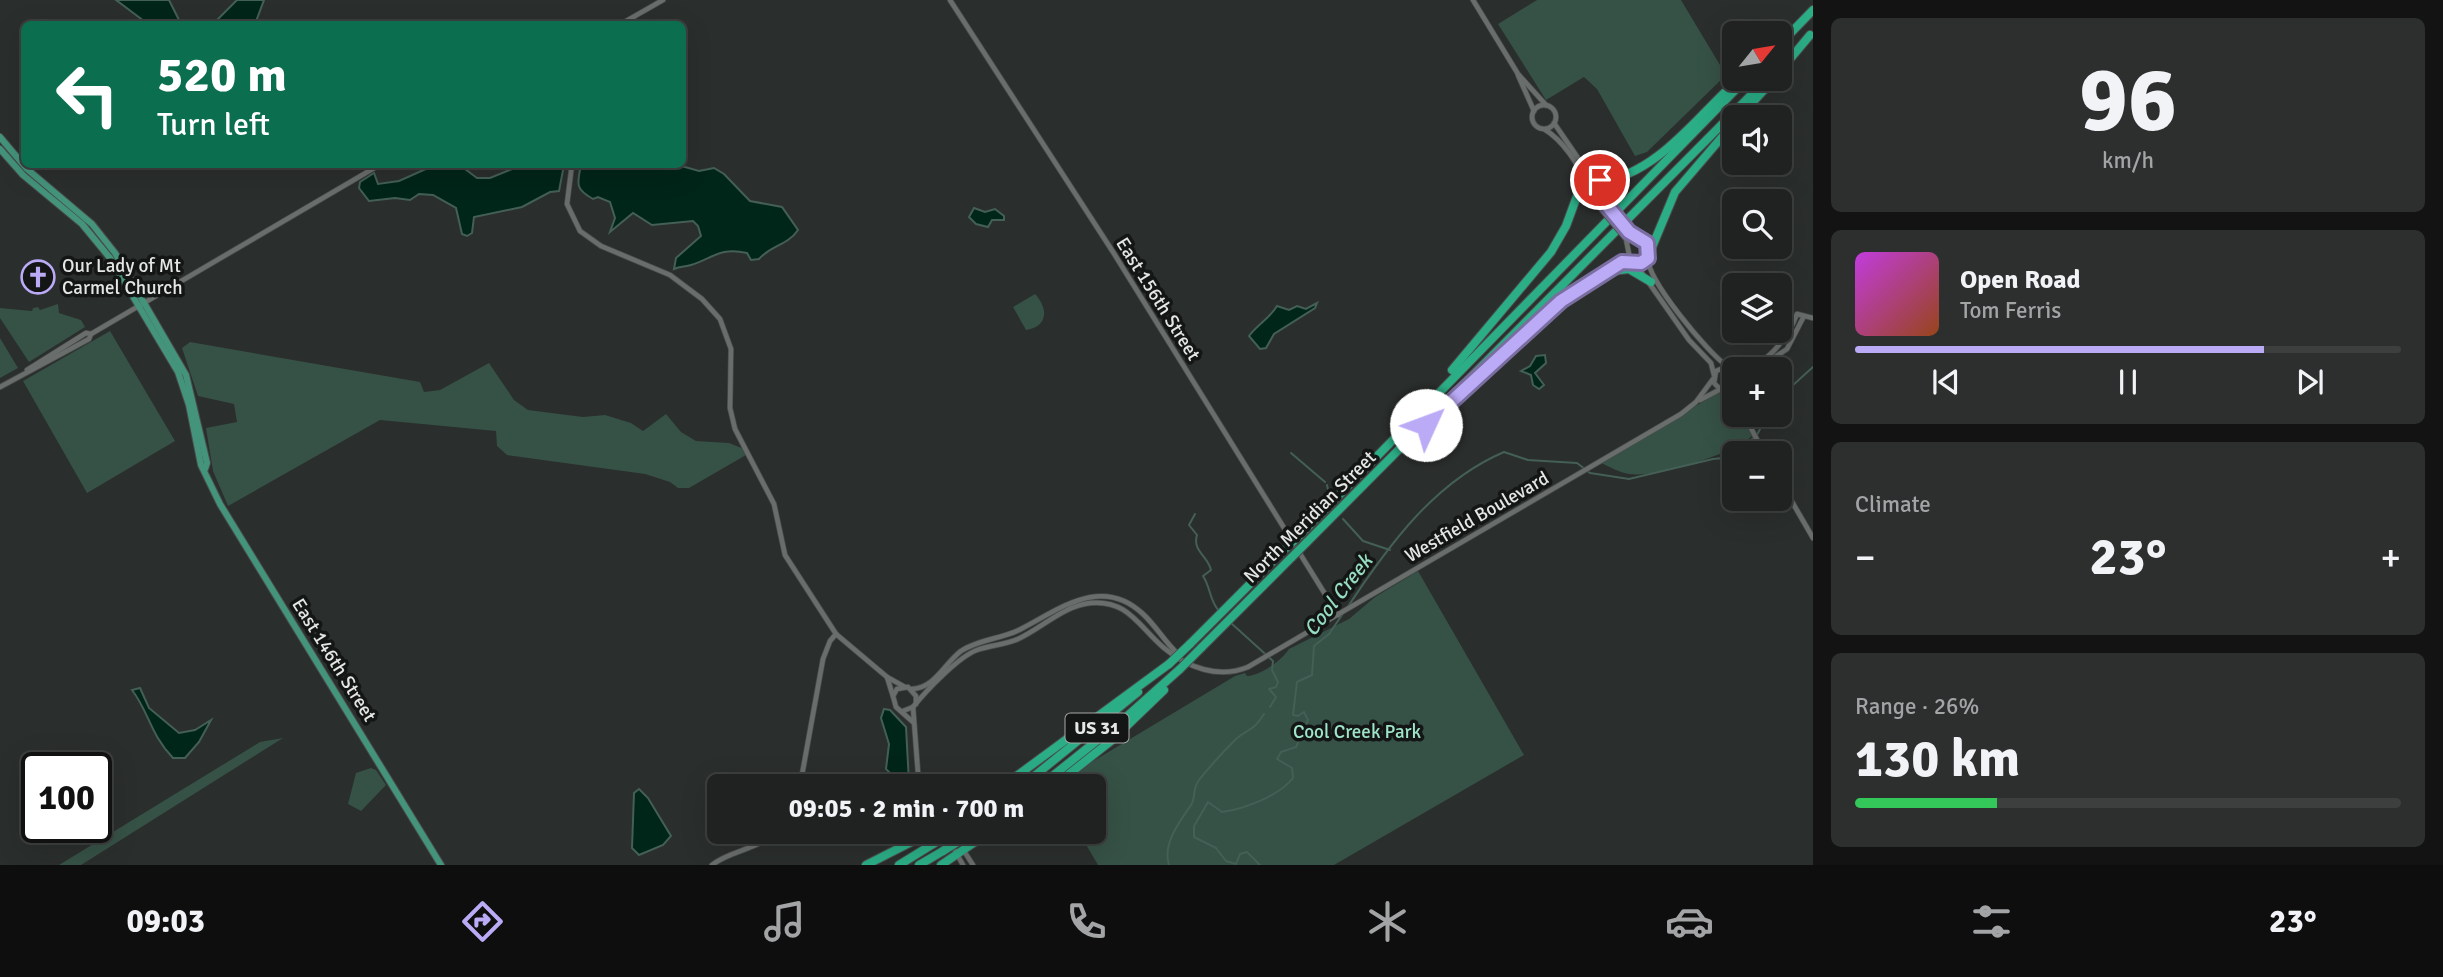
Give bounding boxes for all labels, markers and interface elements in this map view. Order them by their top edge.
north arrow [1722,21,1792,91]
map controls [1722,21,1792,511]
text: 96 [2079,44,2177,157]
text: 520 m [157,45,287,105]
icon: left [42,49,133,140]
text: Turn left [157,105,270,144]
button: sound [1722,105,1792,175]
text: km/h [2102,146,2154,175]
pin [1570,150,1630,210]
icon: arrive [1581,161,1619,199]
button: search [1722,189,1792,259]
street label: East 156th Street [1111,233,1206,365]
place label: Our Lady of Mt Carmel Church [62,254,183,300]
church icon: Our Lady of Mt Carmel Church [19,258,57,296]
text: Open Road [1960,264,2081,296]
button: layers [1722,273,1792,343]
text: Tom Ferris [1960,296,2061,325]
button: + [1722,357,1792,427]
icon: previous [1927,363,1965,401]
icon: pause [2109,363,2147,401]
icon: next [2291,363,2329,401]
position arrow [1389,388,1463,462]
button: − [1722,441,1792,511]
street label: North Meridian Street [1239,446,1381,588]
street label: Westfield Boulevard [1401,466,1553,568]
text: Climate [1855,490,1931,519]
text: 23° [2090,525,2166,589]
text: − [1855,534,1876,581]
text: + [2380,534,2401,581]
water label: Cool Creek [1298,547,1380,641]
street label: East 146th Street [287,594,382,726]
text: Range · 26% [1855,692,1979,721]
road number: US 31 [1066,714,1128,742]
park label: Cool Creek Park [1293,720,1422,744]
text: 130 km [1855,727,2020,791]
speed limit sign: 100 [21,752,112,843]
text: 09:05 · 2 min · 700 m [789,793,1024,825]
icon: directions [458,897,507,946]
icon: music [760,897,809,946]
icon: phone [1062,897,1111,946]
icon: climate [1363,897,1412,946]
icon: car [1665,897,1714,946]
icon: filters [1967,897,2016,946]
text: 09:03 [126,902,205,941]
text: 23° [2269,902,2316,941]

